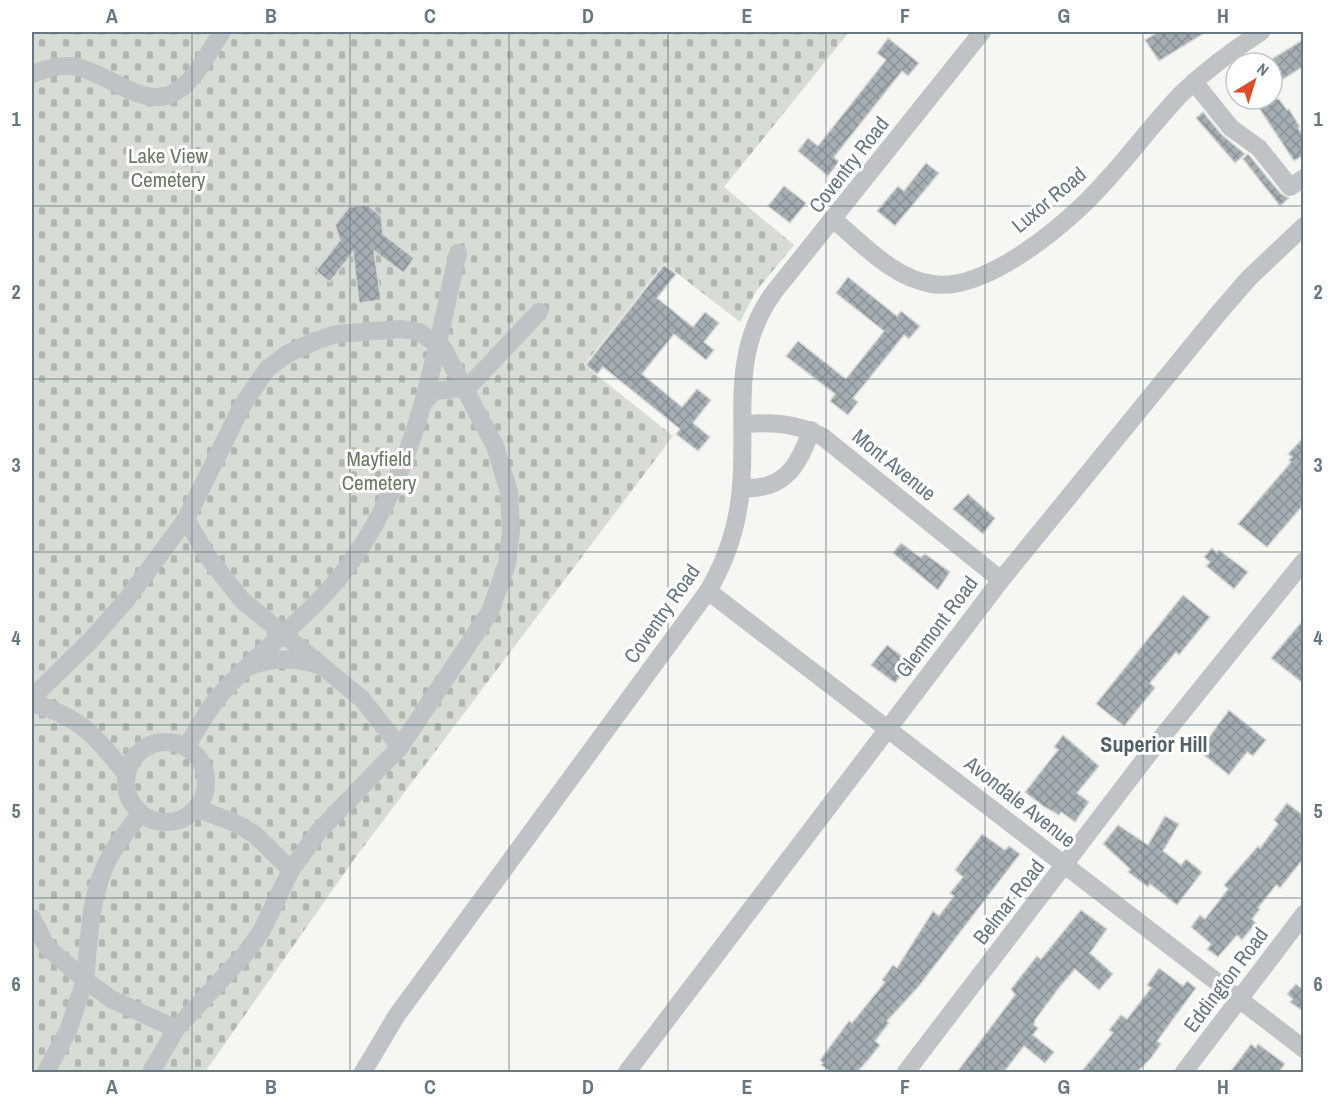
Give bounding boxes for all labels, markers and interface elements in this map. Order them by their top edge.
text: A [106,2,118,29]
text: B [265,2,277,29]
text: C [424,2,436,29]
text: D [582,2,594,29]
text: E [742,2,753,29]
text: F [900,2,910,29]
text: G [1058,2,1070,29]
text: H [1217,2,1229,29]
north arrow [1224,51,1284,111]
text: N [1253,58,1274,81]
text: 1 [11,105,21,132]
text: 1 [1313,105,1323,132]
street label: Coventry Road [802,111,895,219]
park label: Lake View Cemetery [128,141,209,194]
street label: Luxor Road [1005,160,1092,239]
text: 2 [11,278,21,305]
text: 2 [1313,278,1323,305]
street label: Mont Avenue [846,422,942,507]
park label: Mayfield Cemetery [342,444,417,497]
text: 3 [11,451,21,478]
text: 3 [1313,451,1323,478]
street label: Coventry Road [617,558,706,669]
street label: Glenmont Road [889,570,984,684]
text: 4 [11,624,21,651]
text: 4 [1313,624,1323,651]
district label: Superior Hill [1100,729,1208,759]
street label: Avondale Avenue [958,748,1082,854]
text: 5 [11,797,21,824]
text: 5 [1313,797,1323,824]
street label: Belmar Road [966,853,1051,950]
street label: Eddington Road [1177,921,1275,1038]
text: 6 [11,970,21,997]
text: 6 [1313,970,1323,997]
text: A [106,1073,118,1100]
text: B [265,1073,277,1100]
text: C [424,1073,436,1100]
text: D [582,1073,594,1100]
text: E [742,1073,753,1100]
text: F [900,1073,910,1100]
text: G [1058,1073,1070,1100]
text: H [1217,1073,1229,1100]

